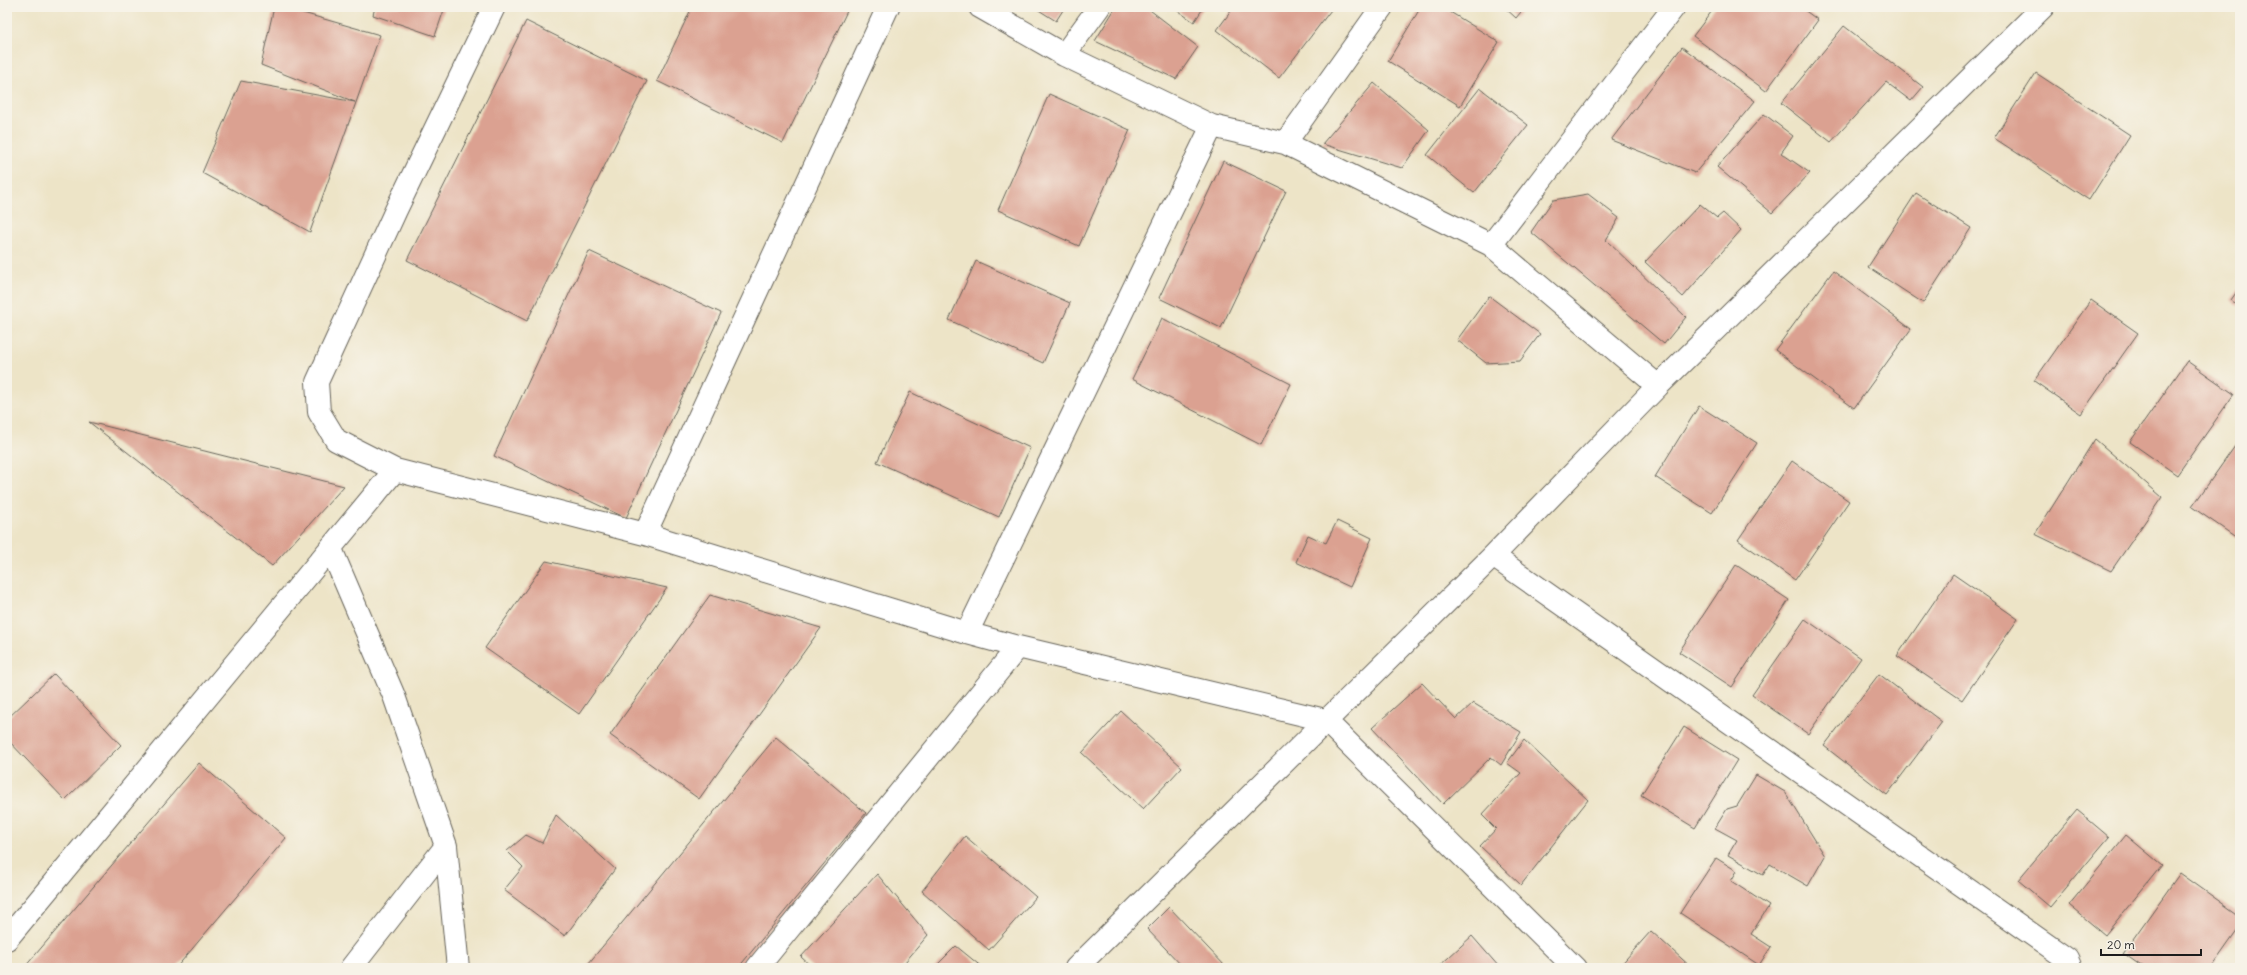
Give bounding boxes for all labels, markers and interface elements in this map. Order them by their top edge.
scale bar [2101,931,2201,957]
text: 20 m [2107,937,2135,952]

